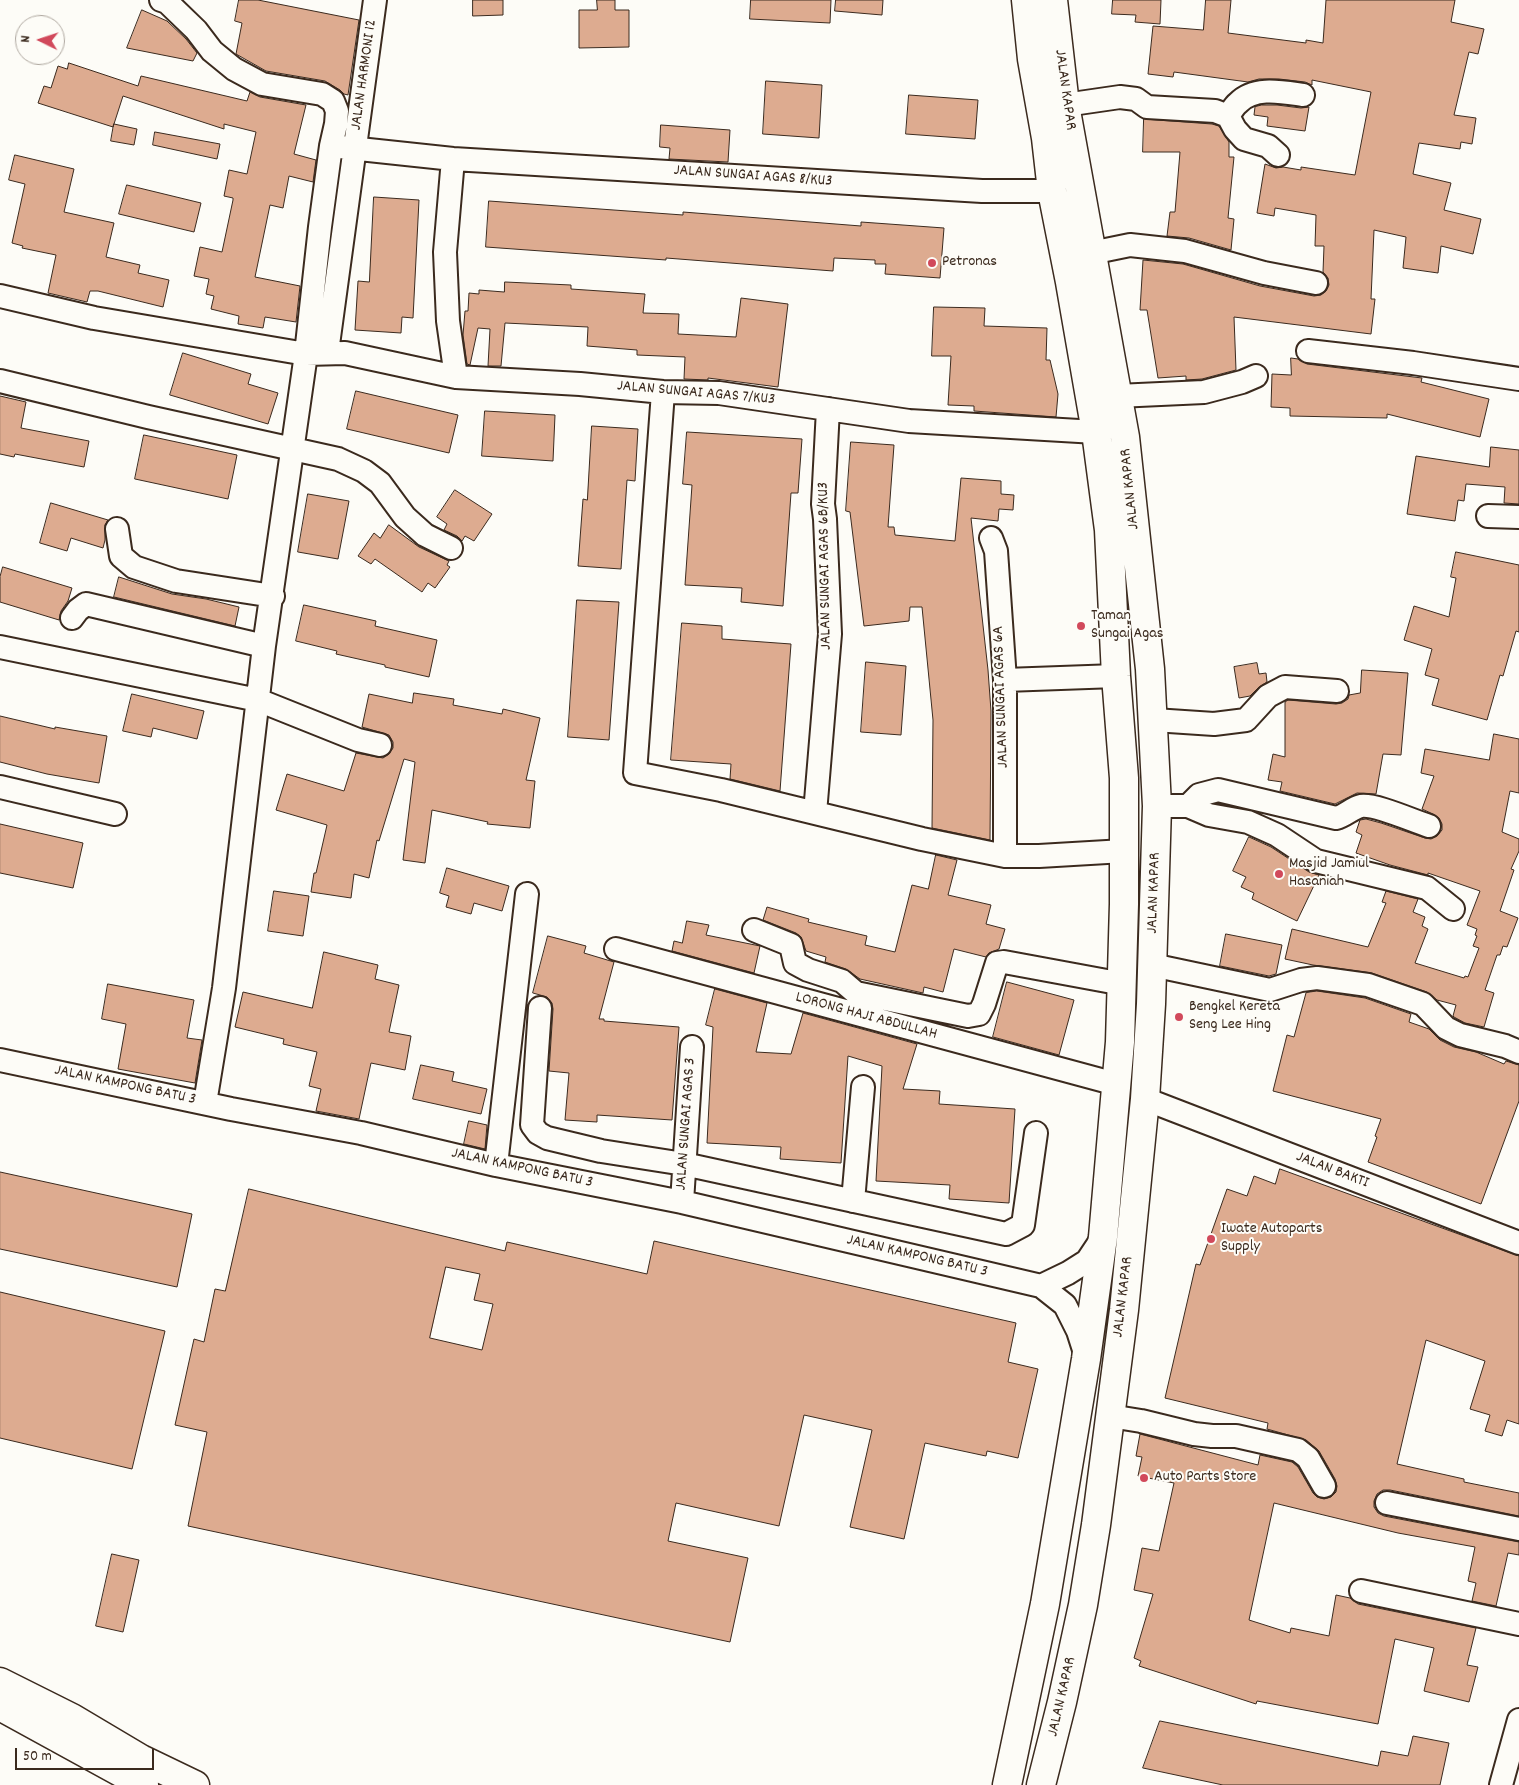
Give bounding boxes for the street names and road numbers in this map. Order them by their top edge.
street label: JALAN HARMONI 12 [348,18,382,132]
street label: JALAN KAPAR [1049,48,1079,132]
street label: JALAN SUNGAI AGAS 8/KU3 [673,162,833,192]
street label: JALAN SUNGAI AGAS 7/KU3 [616,378,776,410]
street label: JALAN KAPAR [1117,448,1145,530]
street label: JALAN SUNGAI AGAS 6B/KU3 [815,482,837,650]
street label: JALAN SUNGAI AGAS 6A [990,626,1014,768]
street label: JALAN KAPAR [1144,852,1166,934]
street label: LORONG HAJI ABDULLAH [793,989,939,1045]
street label: JALAN SUNGAI AGAS 3 [673,1057,701,1191]
street label: JALAN KAMPONG BATU 3 [52,1062,198,1110]
street label: JALAN KAMPONG BATU 3 [449,1145,595,1193]
street label: JALAN BAKTI [1293,1148,1371,1194]
street label: JALAN KAMPONG BATU 3 [845,1231,989,1283]
street label: JALAN KAPAR [1110,1255,1138,1339]
street label: JALAN KAPAR [1044,1655,1082,1739]

